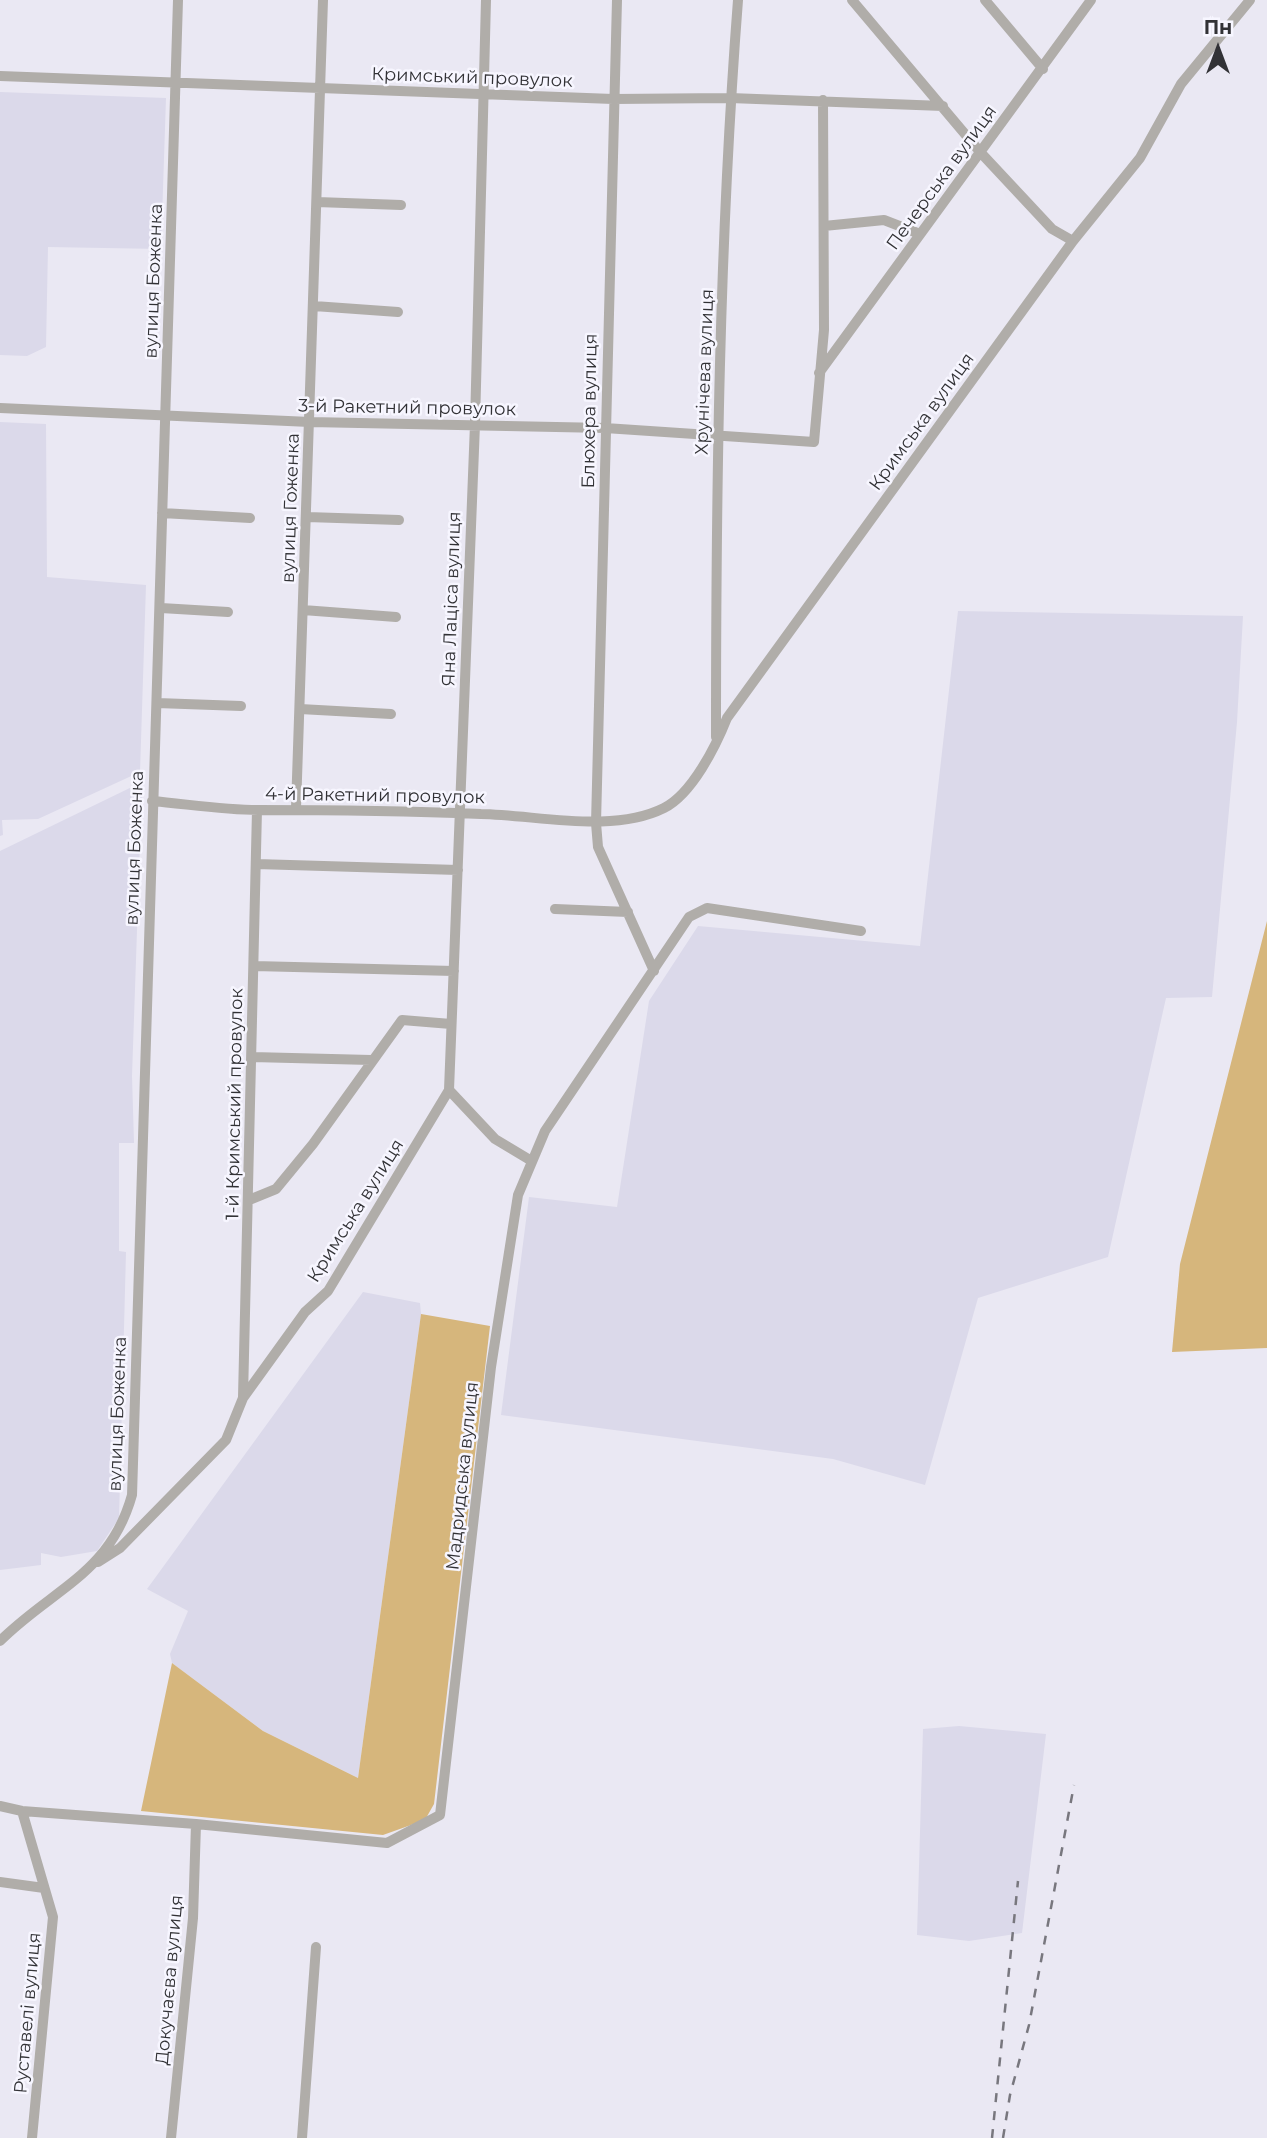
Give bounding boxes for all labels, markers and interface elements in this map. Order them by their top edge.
north arrow [1183,14,1253,84]
text: Пн [1204,16,1232,39]
street label: Кримський провулок [371,64,573,92]
street label: Печерська вулиця [882,101,1002,255]
street label: вулиця Боженка [141,203,167,359]
street label: Хрунічева вулиця [691,289,719,455]
street label: Блюхера вулиця [578,333,602,489]
street label: Кримська вулиця [865,349,979,495]
street label: 3-й Ракетний провулок [298,395,516,421]
street label: вулиця Гоженка [278,433,304,583]
street label: Яна Лаціса вулиця [438,511,466,687]
street label: вулиця Боженка [122,770,148,926]
street label: 4-й Ракетний провулок [265,783,485,809]
street label: 1-й Кримський провулок [222,988,248,1220]
street label: Кримська вулиця [303,1135,409,1287]
street label: вулиця Боженка [105,1336,131,1492]
street label: Мадридська вулиця [442,1381,484,1571]
street label: Докучаєва вулиця [152,1894,188,2066]
street label: Руставелі вулиця [10,1931,46,2095]

